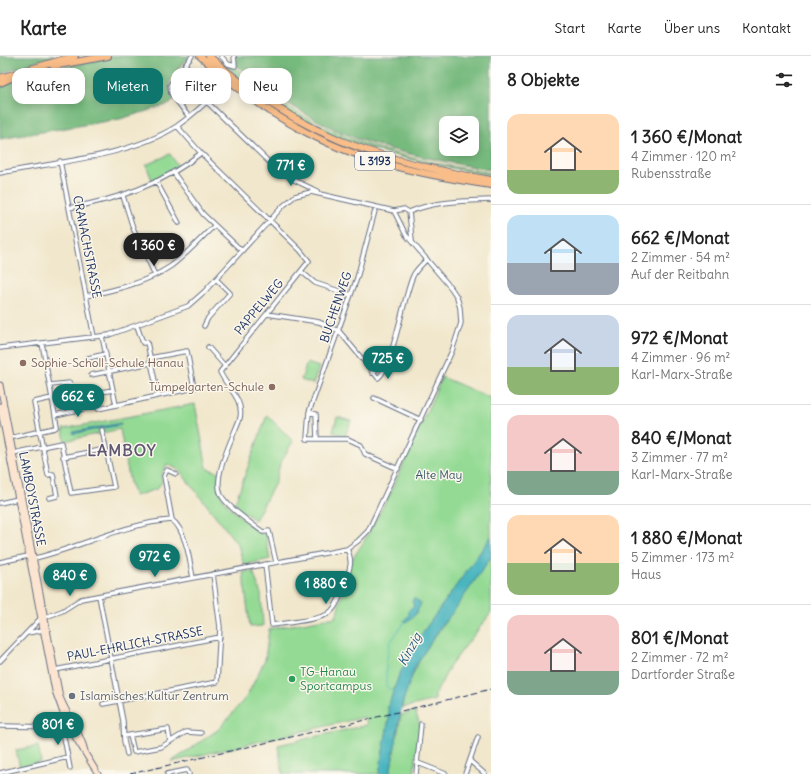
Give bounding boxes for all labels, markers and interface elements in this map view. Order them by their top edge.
text: Karte [20,16,67,40]
text: Start [555,19,585,37]
text: Karte [607,19,642,37]
text: Über uns [664,19,720,37]
text: Kontakt [742,19,791,37]
chip: Kaufen [12,68,85,104]
chip: Mieten [93,68,163,104]
chip: Filter [171,68,231,104]
chip: Neu [239,68,292,104]
text: 8 Objekte [507,69,580,91]
icon: filters [773,69,795,91]
map controls [439,116,479,156]
button: layers [439,116,479,156]
text: 1 360 €/Monat [631,126,742,148]
icon: home [539,130,587,178]
text: 4 Zimmer · 120 m² [631,148,736,165]
road number: L 3193 [355,152,395,170]
pin: 771 € [263,153,319,187]
text: 771 € [276,157,306,174]
text: Rubensstraße [631,165,711,182]
street label: CRANACHSTRASSE [70,194,105,300]
text: 662 €/Monat [631,227,730,249]
icon: home [539,231,587,279]
pin: 1 360 € [117,233,191,267]
text: 1 360 € [132,237,176,254]
text: 2 Zimmer · 54 m² [631,249,730,266]
text: Auf der Reitbahn [631,266,729,283]
street label: BUCHENWEG [316,269,355,344]
street label: PAPPELWEG [231,276,286,338]
text: 972 €/Monat [631,327,728,349]
icon: home [539,331,587,379]
pin: 725 € [360,346,416,380]
text: 4 Zimmer · 96 m² [631,349,730,366]
text: 725 € [372,350,404,367]
place label: Sophie-Scholl-Schule Hanau [31,355,184,370]
marker: Sophie-Scholl-Schule Hanau [18,358,28,368]
text: Karl-Marx-Straße [631,366,732,383]
place label: Tümpelgarten-Schule [149,379,264,394]
marker: Tümpelgarten-Schule [267,382,277,392]
pin: 662 € [50,384,106,418]
text: 662 € [61,388,95,405]
text: 840 €/Monat [631,427,731,449]
icon: home [539,431,587,479]
district label: LAMBOY [87,440,157,460]
text: 3 Zimmer · 77 m² [631,449,728,466]
street label: LAMBOYSTRASSE [16,450,49,548]
text: Karl-Marx-Straße [631,466,732,483]
park label: Alte May [416,467,462,482]
text: 1 880 €/Monat [631,527,742,549]
icon: home [539,531,587,579]
pin: 972 € [127,544,183,578]
text: 972 € [139,548,171,565]
text: 5 Zimmer · 173 m² [631,549,734,566]
pin: 840 € [42,563,98,597]
text: Haus [631,566,661,583]
text: 840 € [52,567,88,584]
pin: 1 880 € [289,571,363,605]
text: 1 880 € [304,575,348,592]
street label: PAUL-EHRLICH-STRASSE [66,623,204,664]
text: 801 €/Monat [631,627,728,649]
water label: Kinzig [394,628,426,669]
icon: home [539,631,587,679]
text: 2 Zimmer · 72 m² [631,649,729,666]
place label: TG-Hanau Sportcampus [300,664,372,693]
text: Dartforder Straße [631,666,735,683]
marker: TG-Hanau Sportcampus [287,674,297,684]
place label: Islamisches Kultur Zentrum [80,688,229,703]
marker: Islamisches Kultur Zentrum [67,691,77,701]
pin: 801 € [30,712,86,746]
text: 801 € [42,716,74,733]

